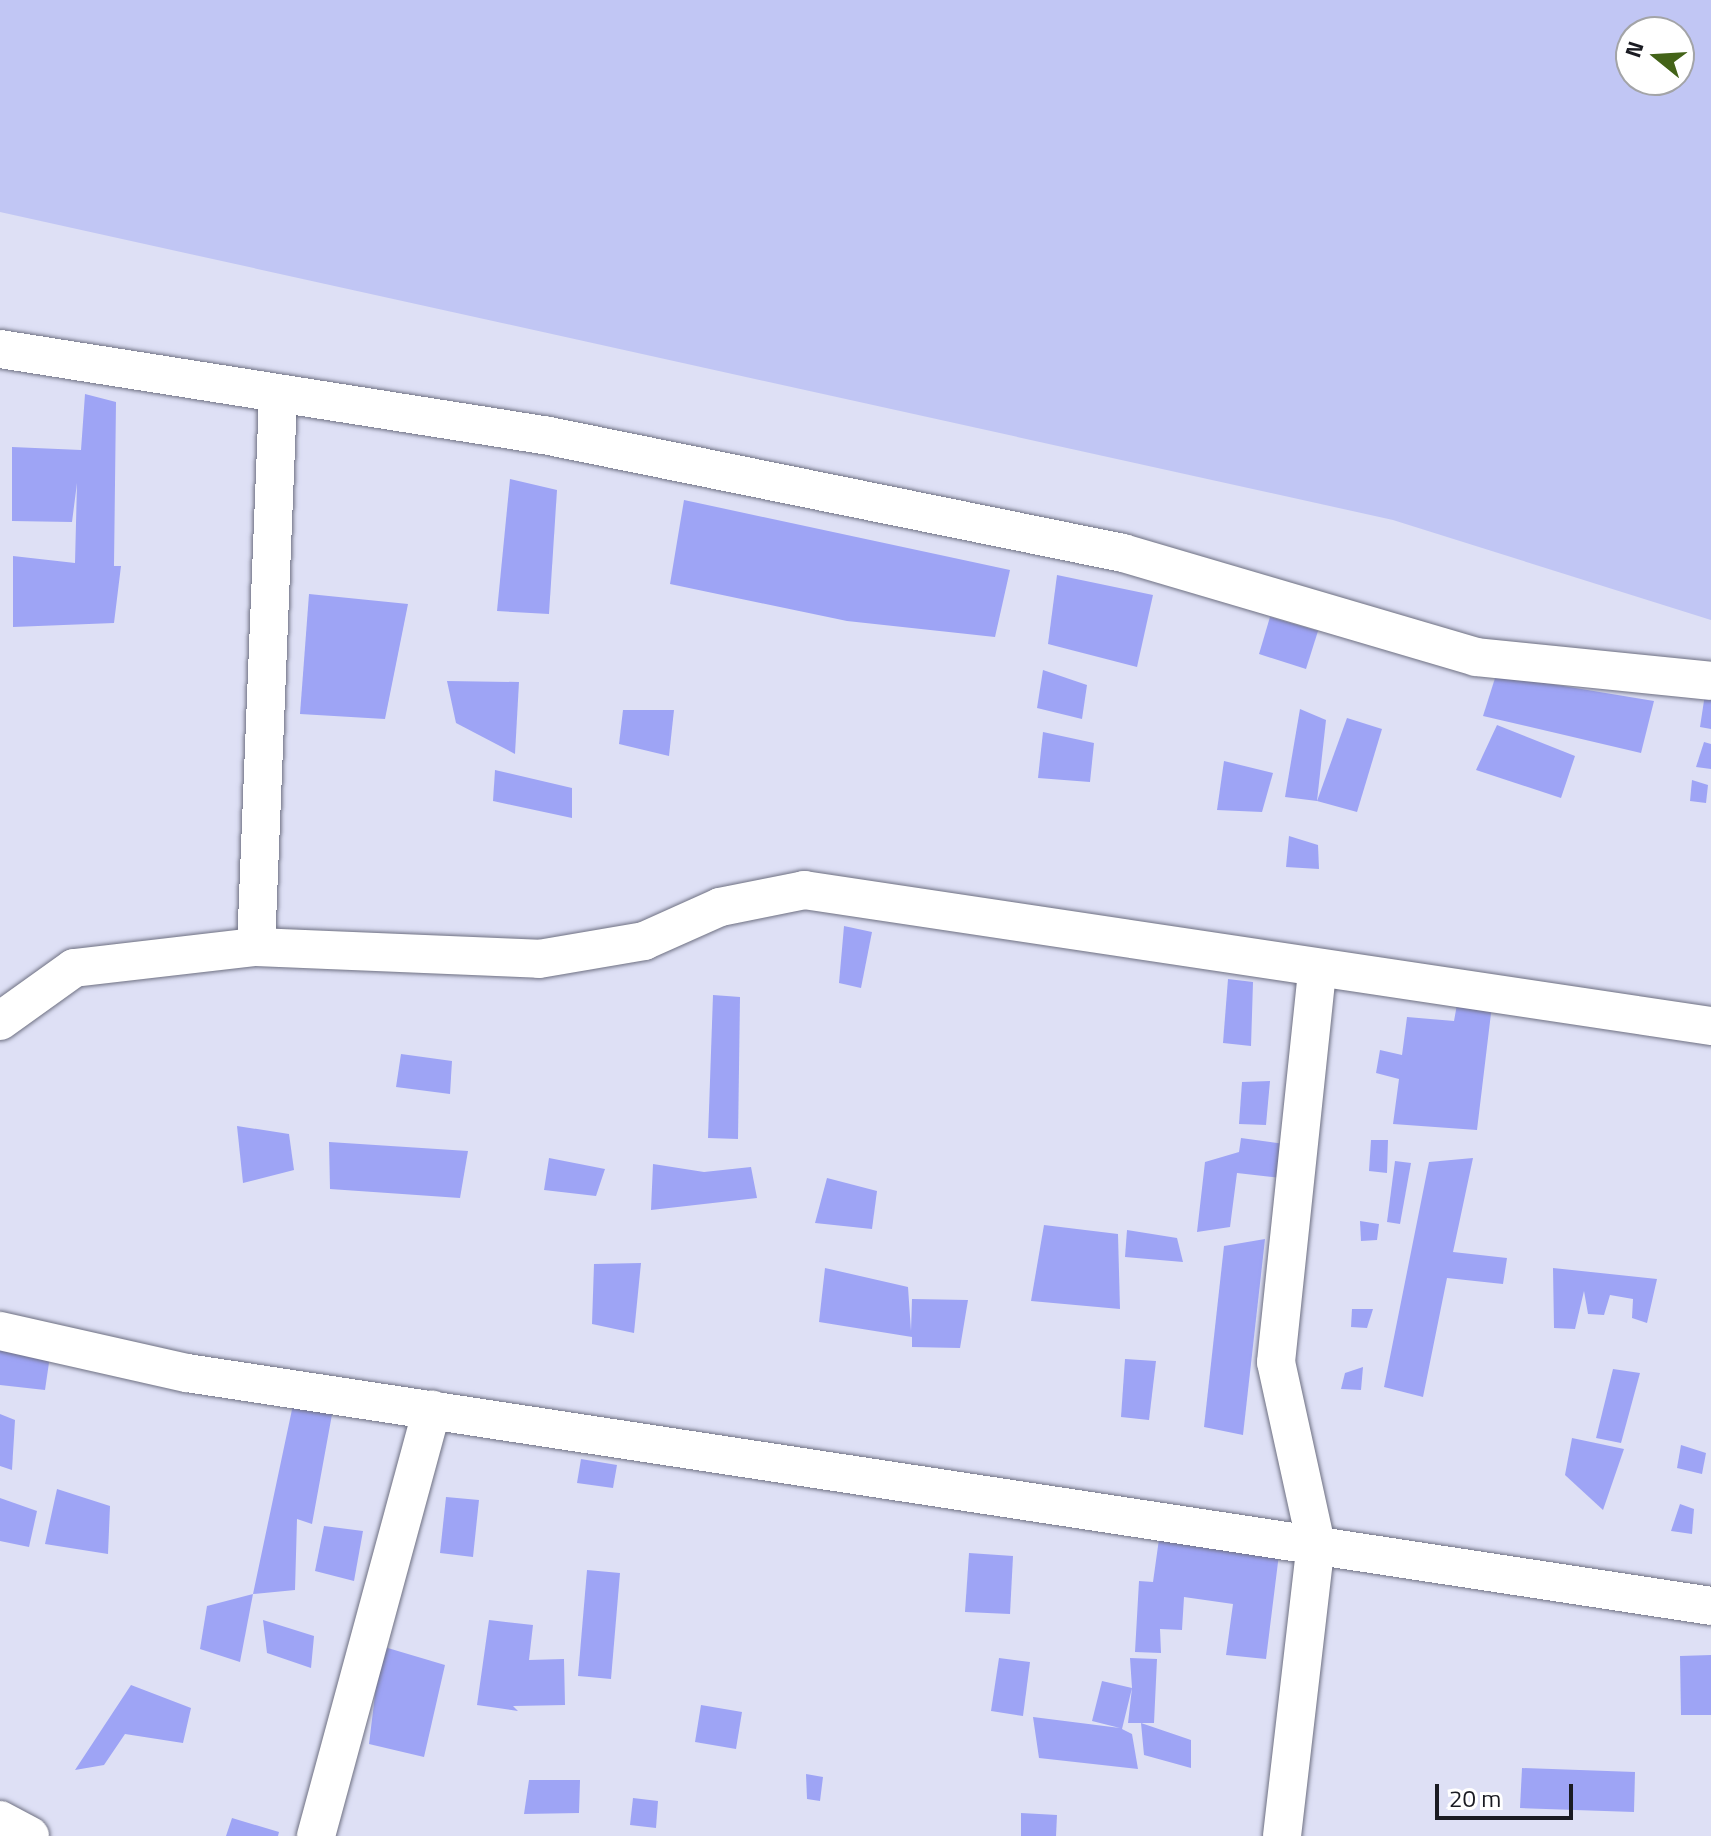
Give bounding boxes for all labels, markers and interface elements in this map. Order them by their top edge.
north arrow [1615,16,1695,96]
text: N [1616,37,1653,62]
scale bar [1439,1768,1577,1818]
text: 20 m [1449,1780,1501,1816]

